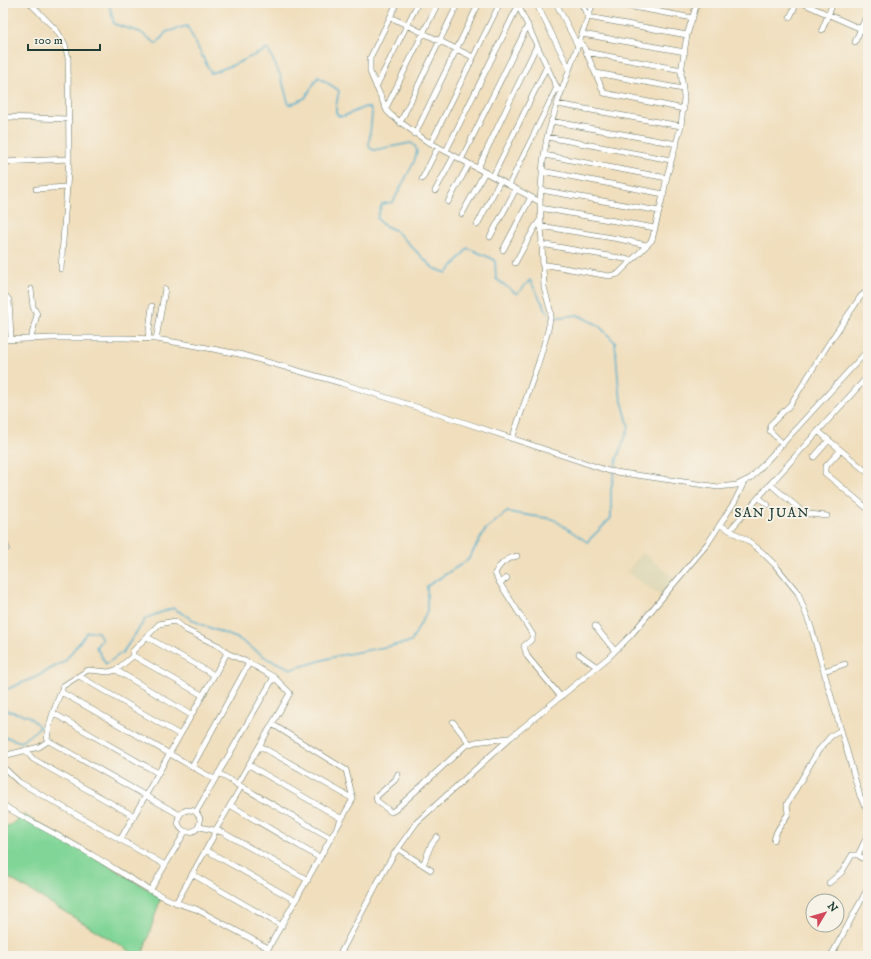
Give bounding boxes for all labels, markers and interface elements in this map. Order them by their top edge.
scale bar [28,26,100,52]
text: 100 m [34,33,63,48]
district label: SAN JUAN [734,504,810,522]
north arrow [805,893,845,933]
text: N [824,900,840,915]

